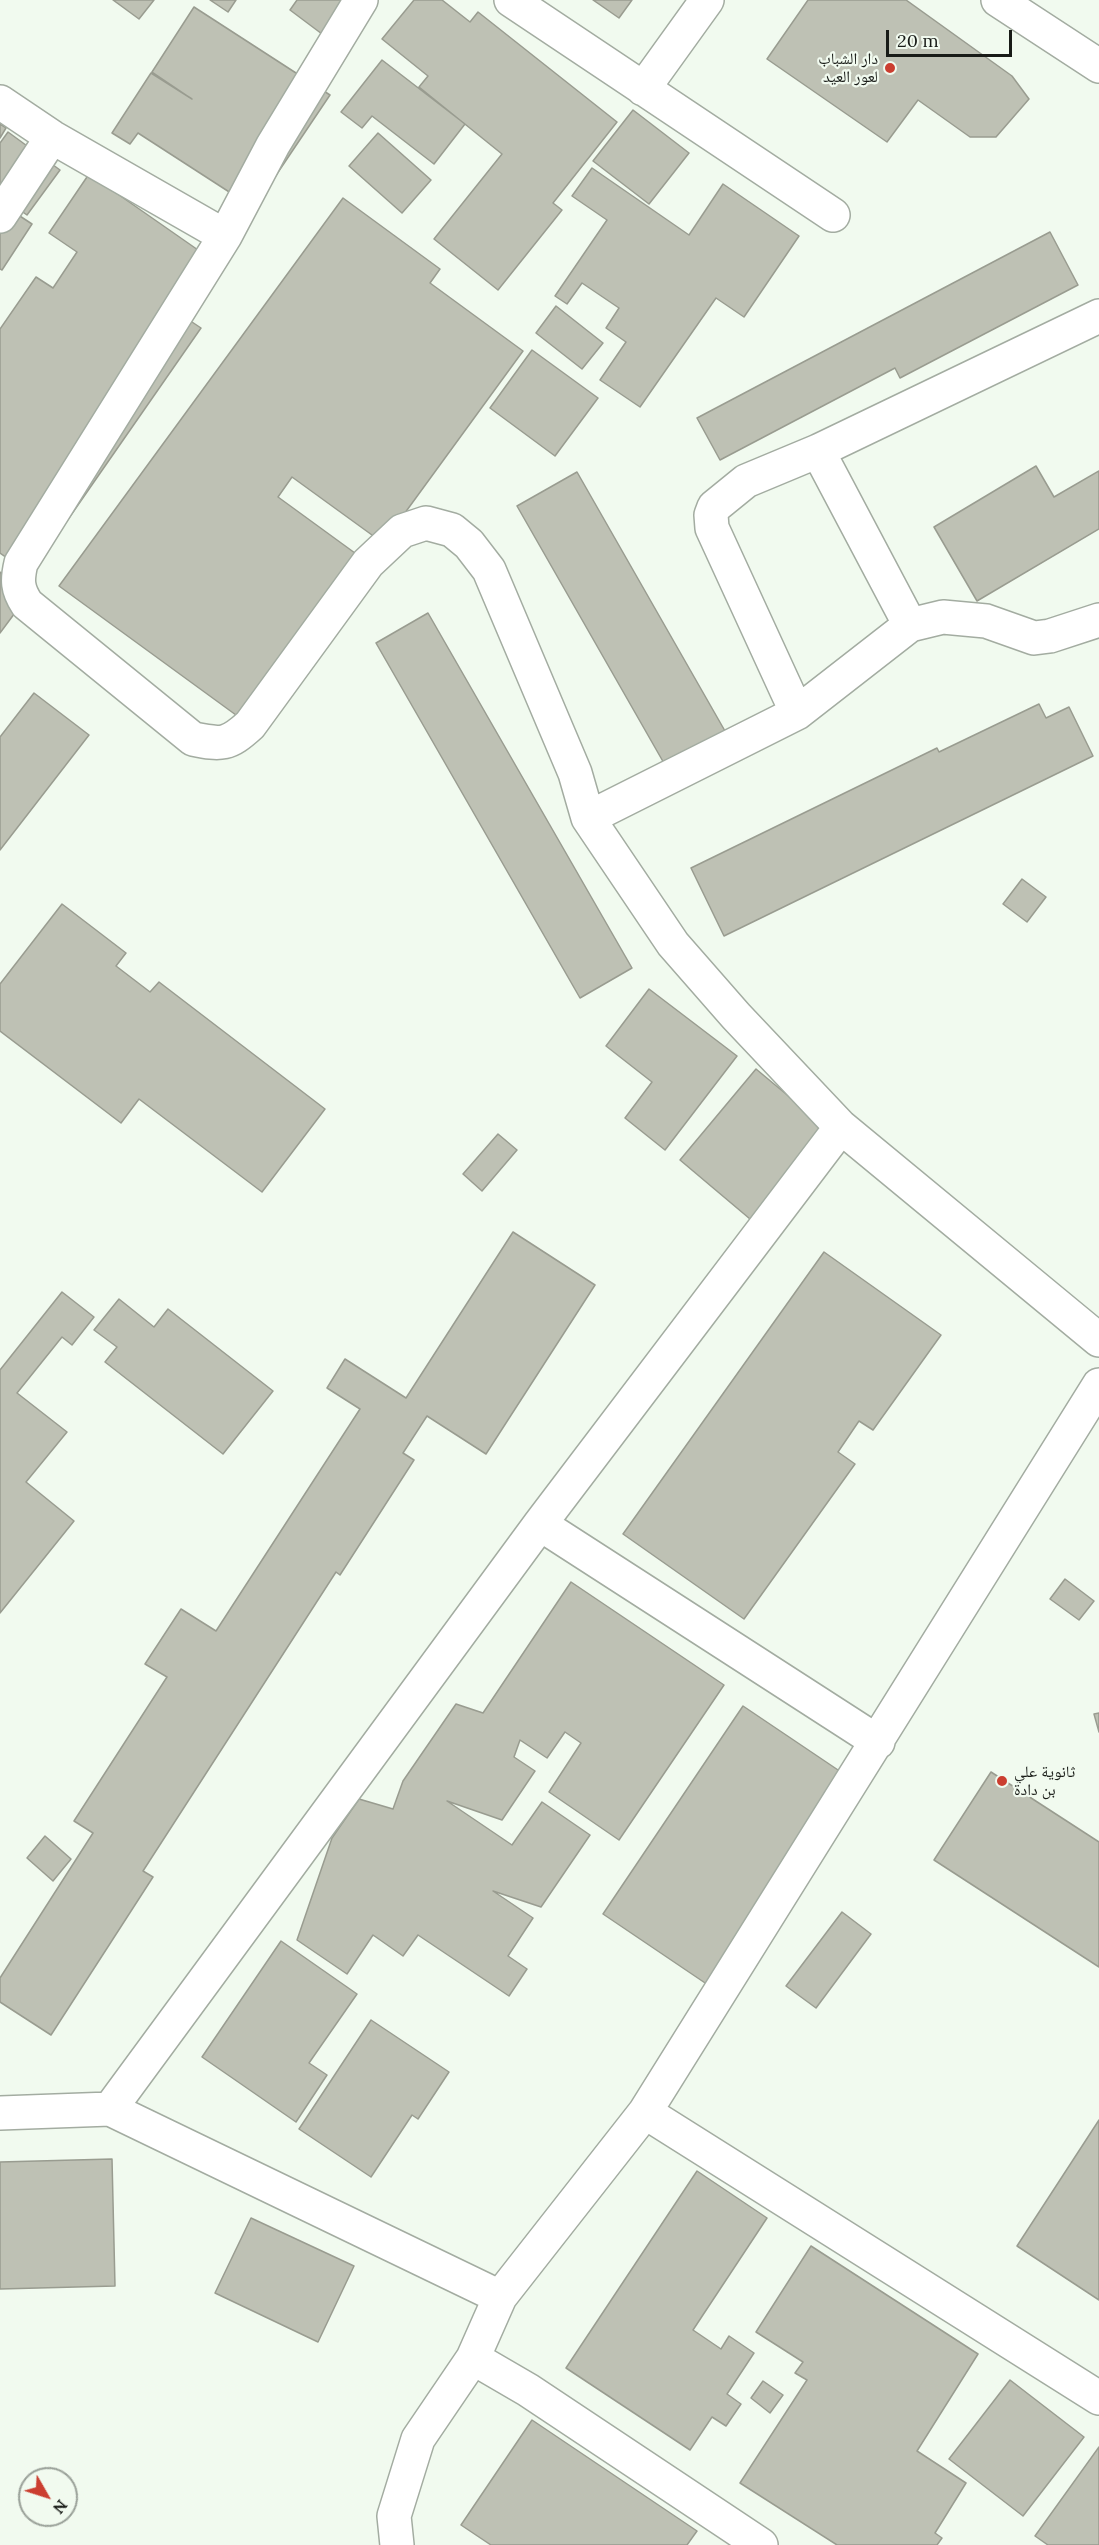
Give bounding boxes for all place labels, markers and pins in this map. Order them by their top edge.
place label: دار الشباب لعور العيد [818,49,878,87]
marker: دار الشباب لعور العيد [883,61,897,75]
place label: ثانوية علي بن دادة [1014,1762,1075,1800]
marker: ثانوية علي بن دادة [995,1774,1009,1788]

